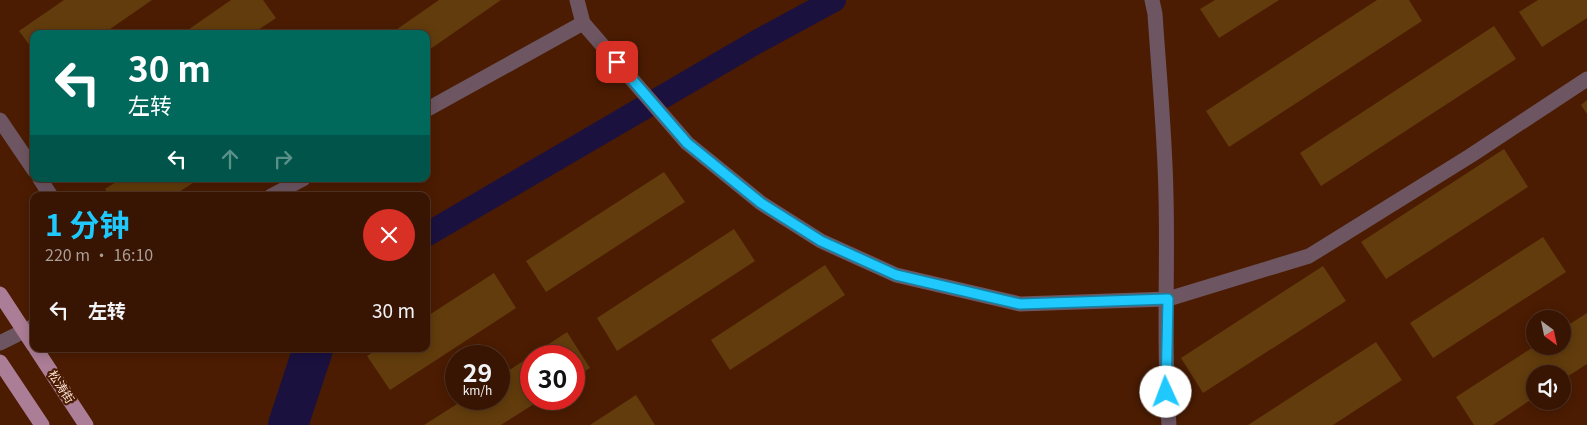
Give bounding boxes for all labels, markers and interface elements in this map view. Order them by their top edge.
text: 30 m [128,41,211,92]
pin [596,41,638,83]
icon: arrive [603,48,631,76]
icon: left [45,50,110,115]
text: 左转 [128,88,172,120]
icon: left [163,145,191,173]
icon: ahead [216,145,244,173]
icon: right [269,145,297,173]
text: 1 分钟 [45,201,130,245]
button: close [363,209,415,261]
text: 220 m · 16:10 [45,242,153,266]
icon: left [45,296,73,324]
text: 左转 [88,296,126,323]
text: 30 m [372,296,415,323]
north arrow [1526,310,1571,355]
map controls [1526,310,1571,410]
speed limit sign: 30 [520,345,585,410]
text: 29 [463,353,492,389]
position arrow [1139,365,1191,417]
button: sound [1526,365,1571,410]
street label: 松涛街 [45,366,79,406]
text: km/h [463,381,492,398]

